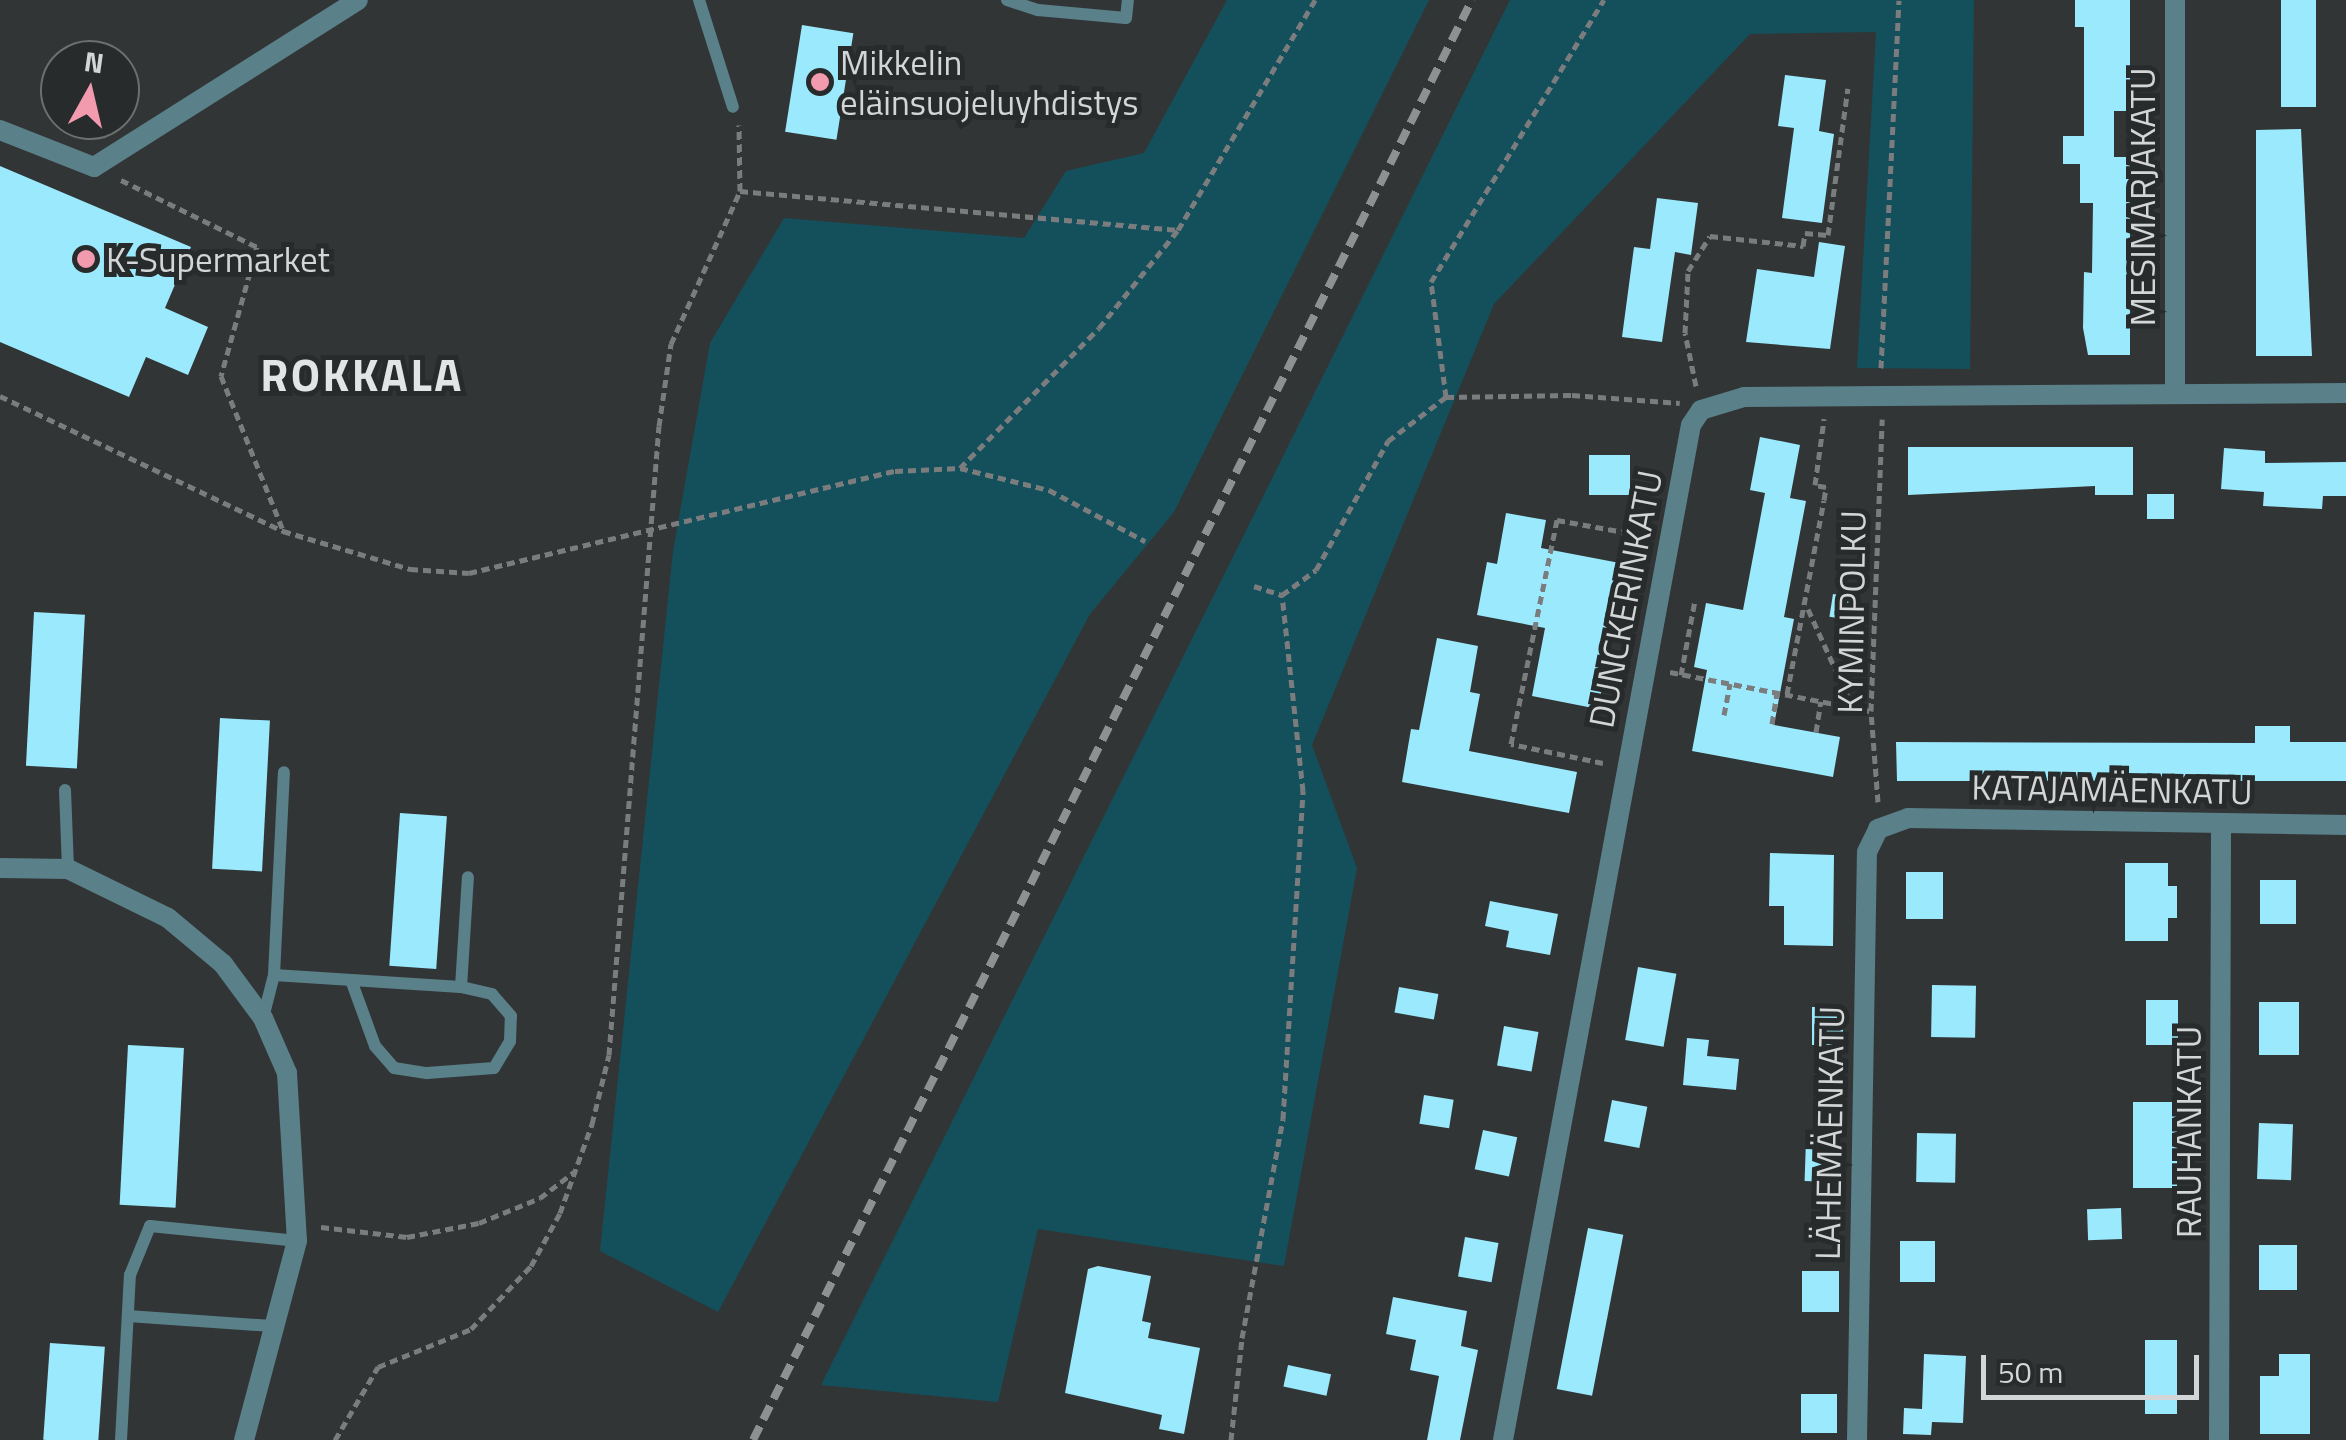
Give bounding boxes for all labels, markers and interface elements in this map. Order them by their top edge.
text: N [81,39,107,84]
north arrow [40,40,140,140]
place label: Mikkelin eläinsuojeluyhdistys [840,41,1138,123]
street label: MESIMARJAKATU [2121,68,2163,326]
marker: Mikkelin eläinsuojeluyhdistys [809,71,831,93]
place label: K-Supermarket [106,238,330,280]
marker: K-Supermarket [75,248,97,270]
district label: ROKKALA [260,348,464,402]
street label: DUNCKERINKATU [1579,467,1671,731]
street label: KYMINPOLKU [1828,510,1874,714]
street label: KATAJAMÄENKATU [1971,766,2253,812]
street label: LÄHEMÄENKATU [1806,1006,1852,1260]
street label: RAUHANKATU [2167,1026,2209,1238]
scale bar [1986,1335,2204,1397]
text: 50 m [1998,1349,2063,1395]

